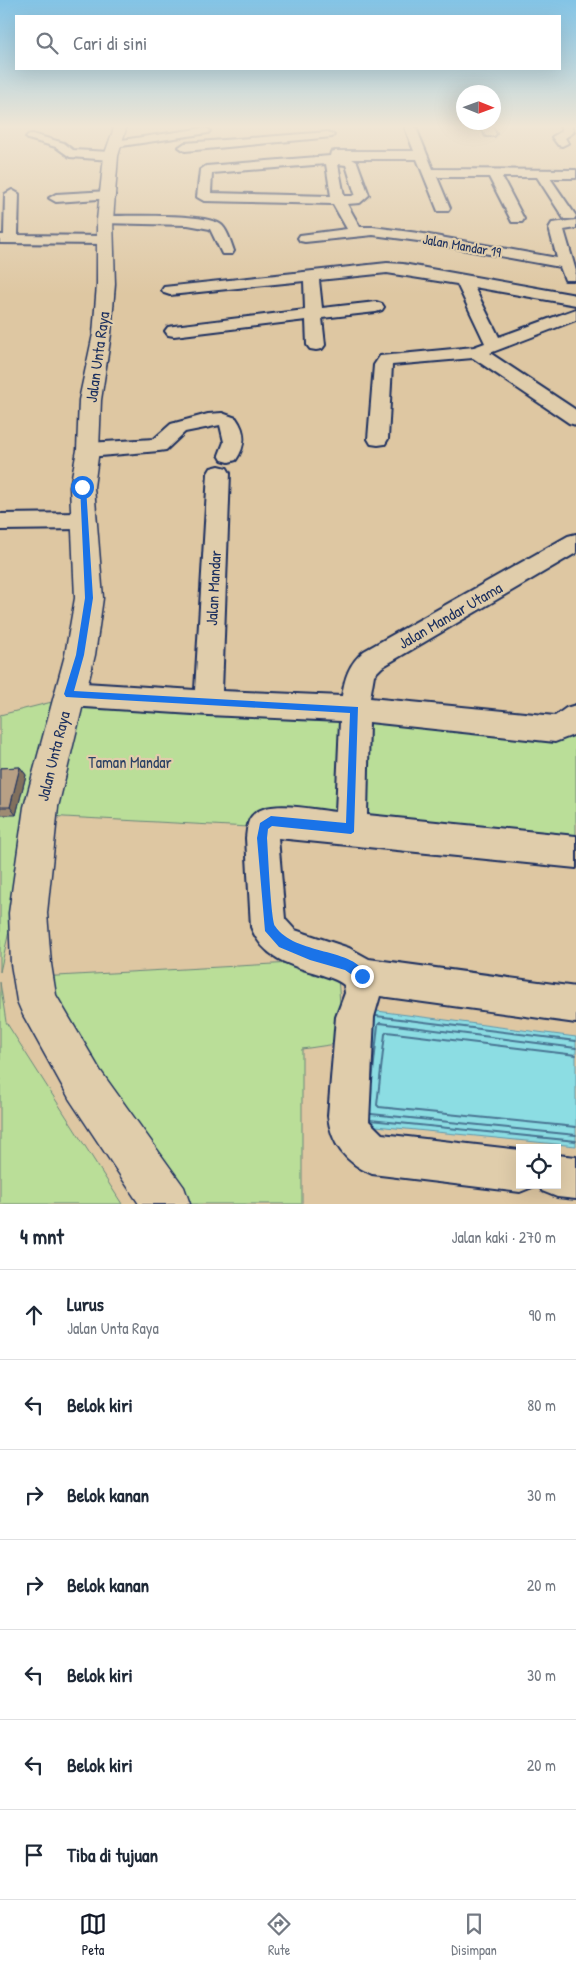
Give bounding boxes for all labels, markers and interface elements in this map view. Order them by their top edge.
search box [15,15,561,70]
icon: search [33,29,61,57]
text: Cari di sini [73,30,147,56]
north arrow [456,85,501,130]
street label: Jalan Mandar 19 [421,229,503,261]
street label: Jalan Unta Raya [80,310,114,404]
route start [71,476,94,499]
street label: Jalan Mandar [200,550,226,626]
street label: Jalan Mandar Utama [394,576,506,654]
street label: Jalan Unta Raya [31,709,75,803]
park label: Taman Mandar [88,751,172,773]
route end [351,965,374,988]
map controls [516,1144,561,1189]
button: locate [516,1144,561,1189]
text: 4 mnt [20,1222,64,1251]
text: Jalan kaki · 270 m [452,1226,556,1248]
text: Lurus [67,1291,104,1317]
icon: ahead [20,1301,48,1329]
text: 90 m [528,1304,556,1326]
text: Jalan Unta Raya [67,1317,159,1339]
icon: left [20,1391,48,1419]
text: Belok kiri [67,1392,133,1418]
text: 80 m [527,1394,556,1416]
icon: right [20,1481,48,1509]
text: Belok kanan [67,1482,149,1508]
text: 30 m [527,1484,556,1506]
icon: right [20,1571,48,1599]
text: Belok kanan [67,1572,149,1598]
text: 20 m [527,1574,556,1596]
icon: left [20,1661,48,1689]
text: Belok kiri [67,1662,133,1688]
text: 30 m [527,1664,556,1686]
icon: left [20,1751,48,1779]
text: Belok kiri [67,1752,133,1778]
text: 20 m [527,1754,556,1776]
icon: arrive [20,1841,48,1869]
text: Tiba di tujuan [67,1842,158,1868]
tab: Peta [79,1910,107,1959]
tab: Rute [265,1910,293,1959]
tab: Disimpan [451,1910,497,1959]

